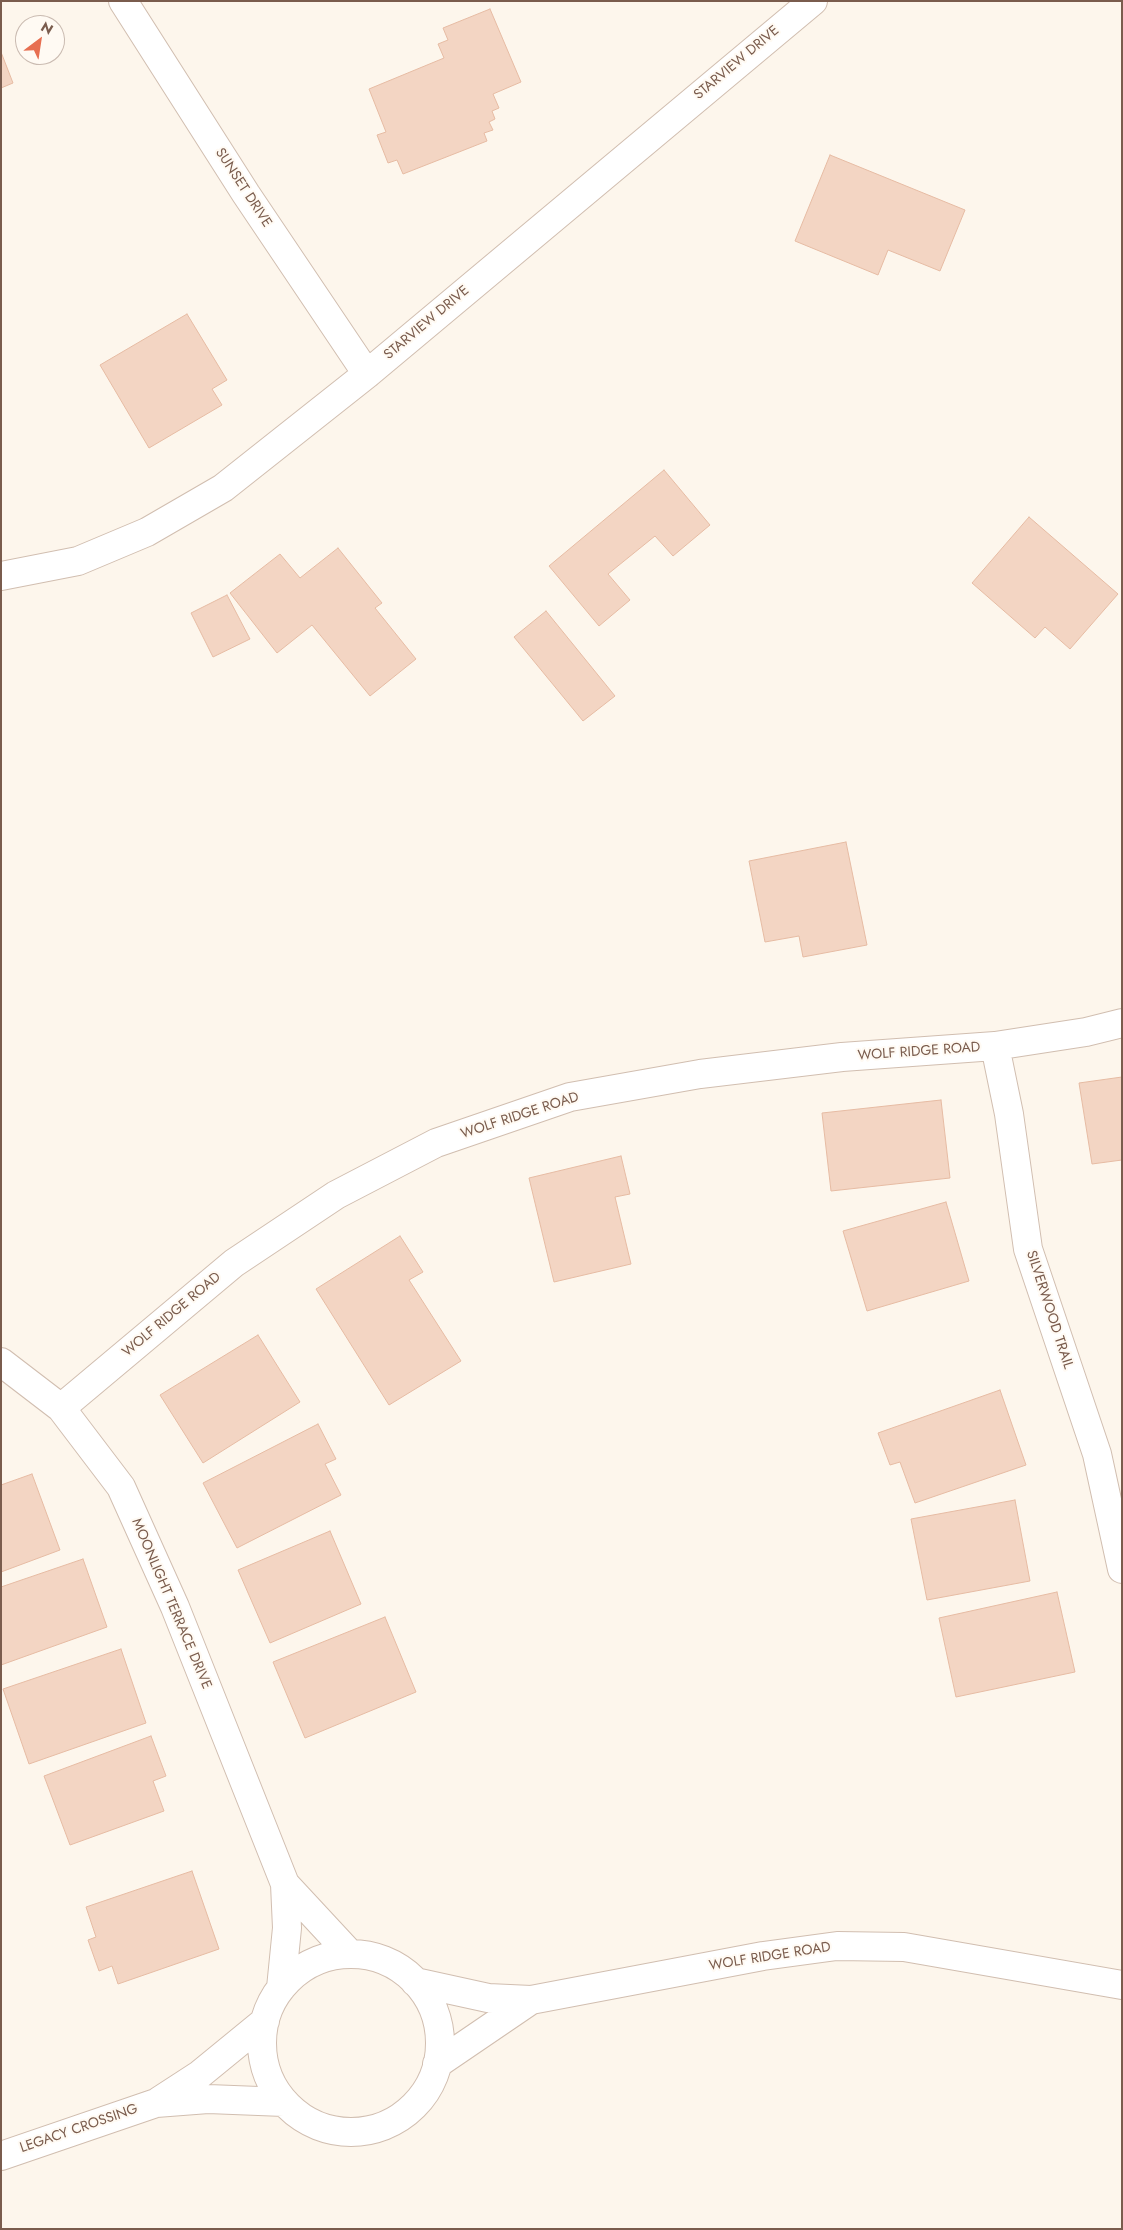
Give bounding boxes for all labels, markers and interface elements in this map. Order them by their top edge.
north arrow [15,15,65,65]
text: N [37,17,57,39]
street label: STARVIEW DRIVE [691,22,783,104]
street label: SUNSET DRIVE [211,145,275,231]
street label: STARVIEW DRIVE [381,282,473,364]
street label: WOLF RIDGE ROAD [857,1039,981,1065]
street label: WOLF RIDGE ROAD [459,1089,581,1143]
street label: SILVERWOOD TRAIL [1022,1249,1076,1371]
street label: WOLF RIDGE ROAD [119,1269,225,1361]
street label: MOONLIGHT TERRACE DRIVE [127,1516,215,1692]
street label: WOLF RIDGE ROAD [708,1939,832,1975]
street label: LEGACY CROSSING [18,2101,140,2157]

